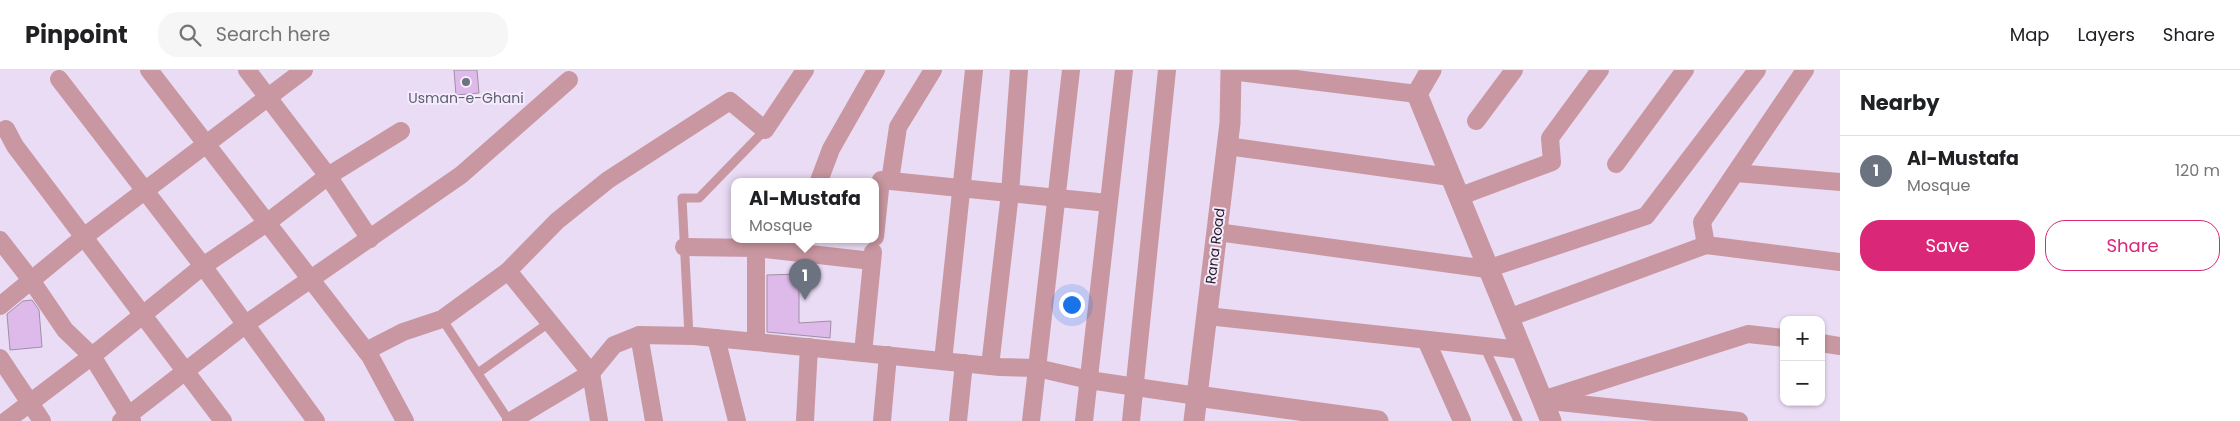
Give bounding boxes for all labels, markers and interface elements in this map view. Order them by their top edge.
search box [158,12,508,57]
text: Pinpoint [25,18,128,51]
icon: search [176,21,204,49]
text: Search here [216,21,330,48]
text: Map [2010,22,2050,47]
text: Layers [2078,22,2135,47]
text: Share [2163,22,2215,47]
marker: Usman-e-Ghani [460,76,472,88]
place label: Usman-e-Ghani [408,88,524,108]
text: Nearby [1860,88,1940,117]
text: Al-Mustafa [1907,145,2019,172]
text: 1 [1873,159,1879,182]
text: 120 m [2175,159,2220,182]
text: Mosque [1907,174,1970,197]
popup [731,178,879,243]
text: Al-Mustafa [749,185,861,212]
street label: Rana Road [1200,207,1230,285]
text: Mosque [749,214,812,237]
button: Save [1860,220,2035,271]
button: Share [2045,220,2220,271]
pin: 1 [789,259,821,300]
your location [1059,292,1085,318]
map controls [1780,316,1825,406]
button: + [1780,316,1825,361]
button: − [1780,361,1825,406]

